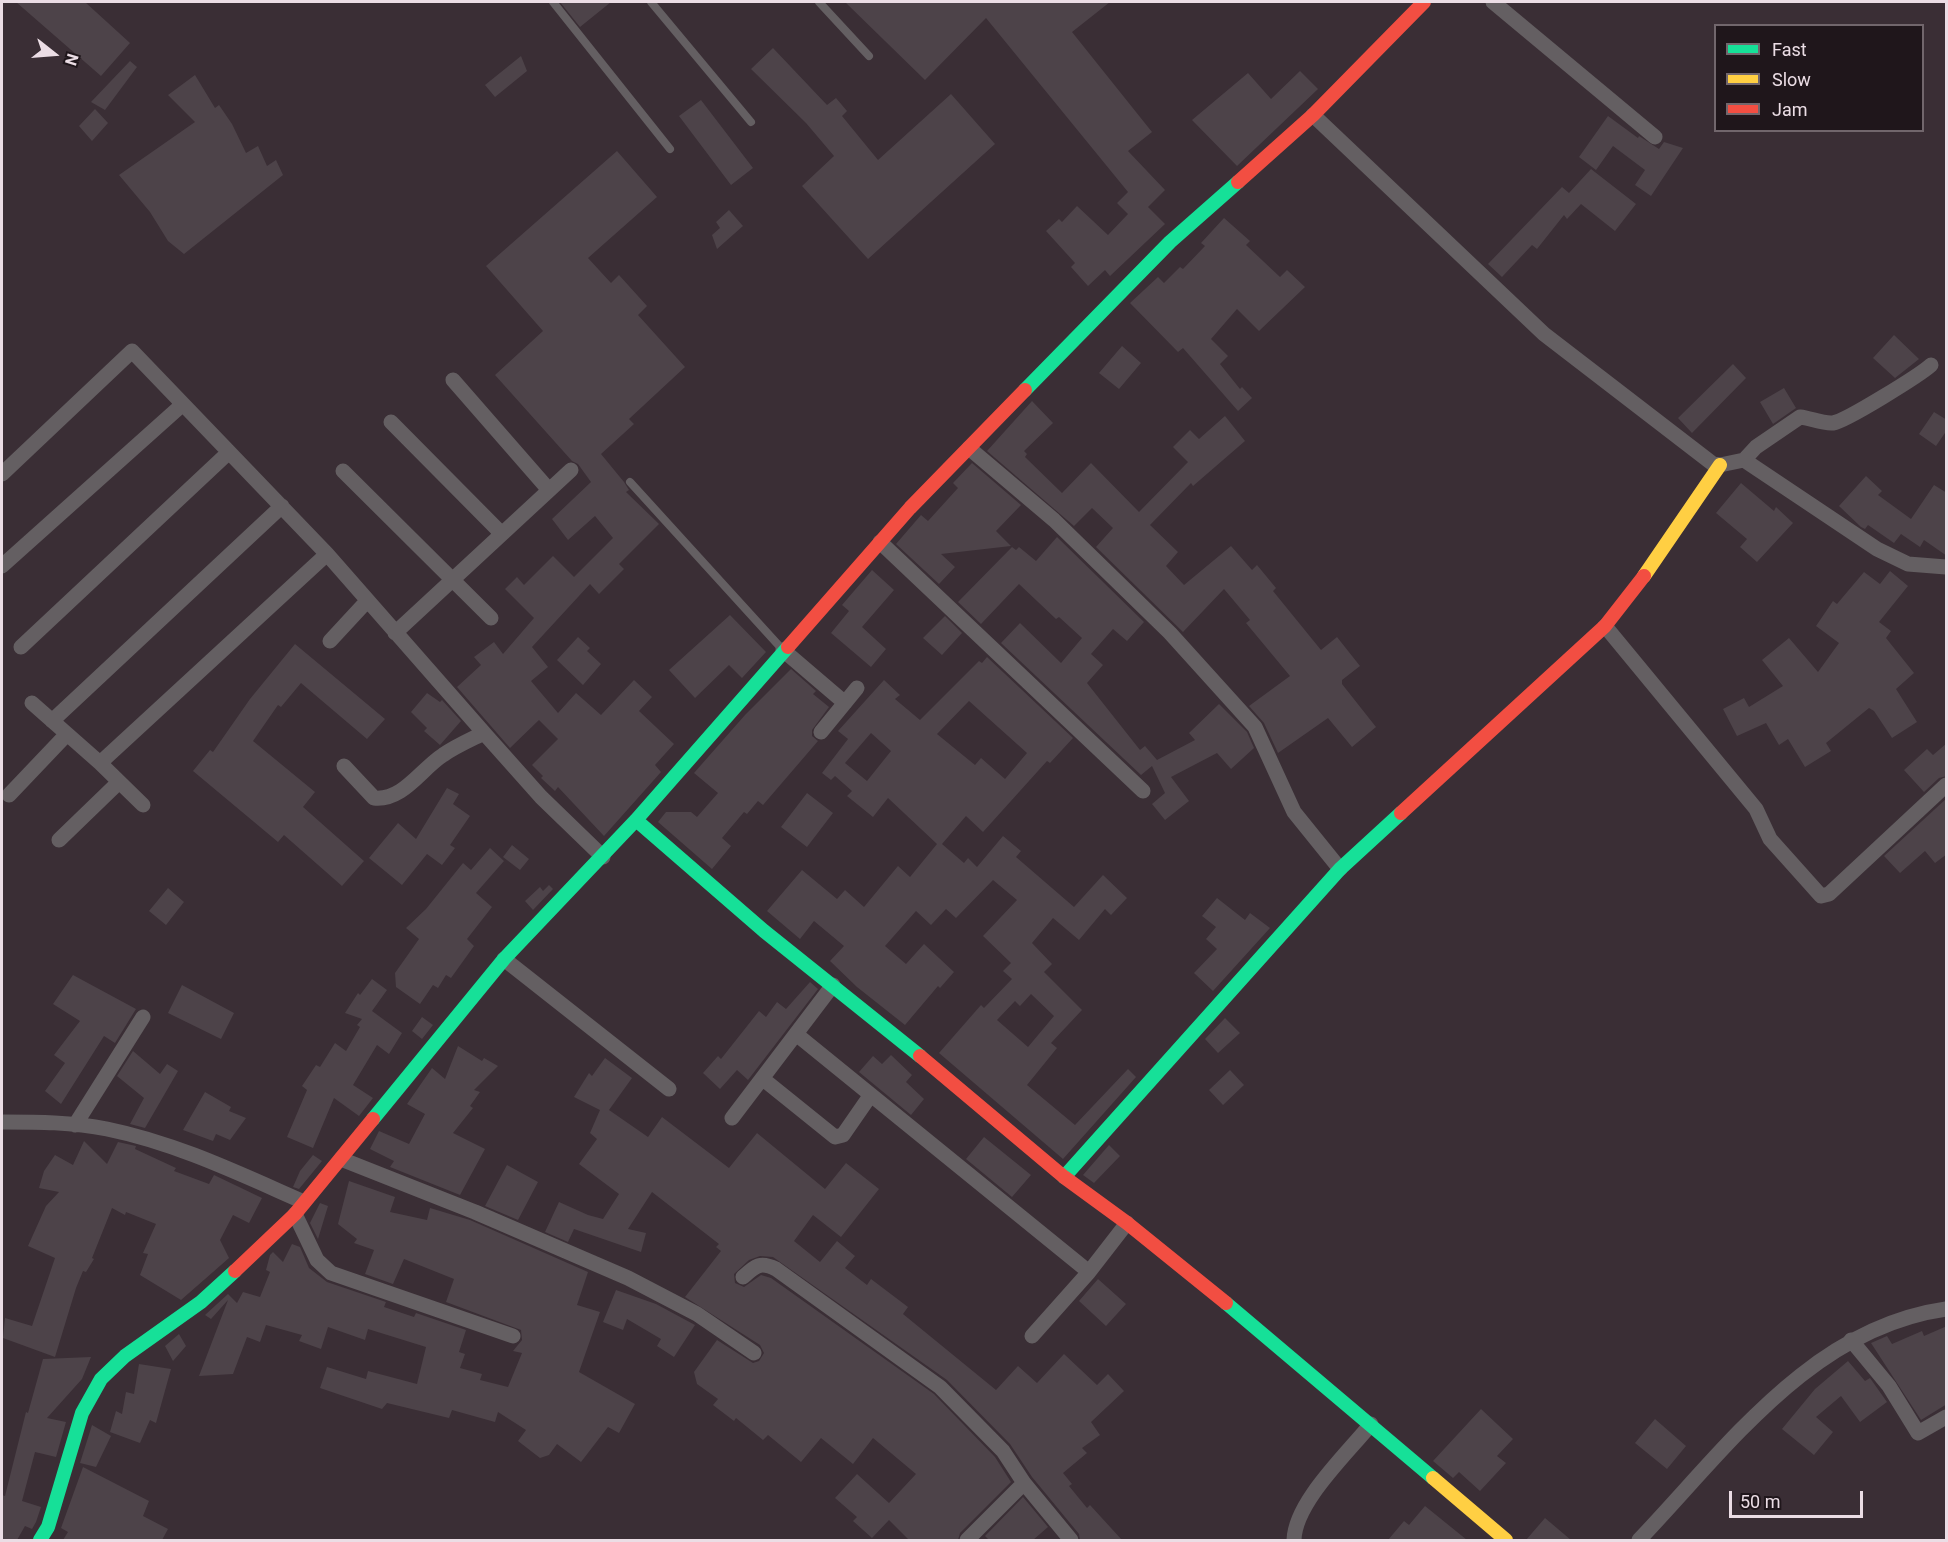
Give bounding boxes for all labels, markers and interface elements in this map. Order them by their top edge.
north arrow [24,24,84,84]
legend [1714,24,1924,132]
text: Fast [1772,39,1807,60]
text: N [61,51,82,68]
text: Slow [1772,69,1811,90]
text: Jam [1772,99,1808,120]
scale bar [1732,1479,1866,1517]
text: 50 m [1740,1491,1780,1512]

